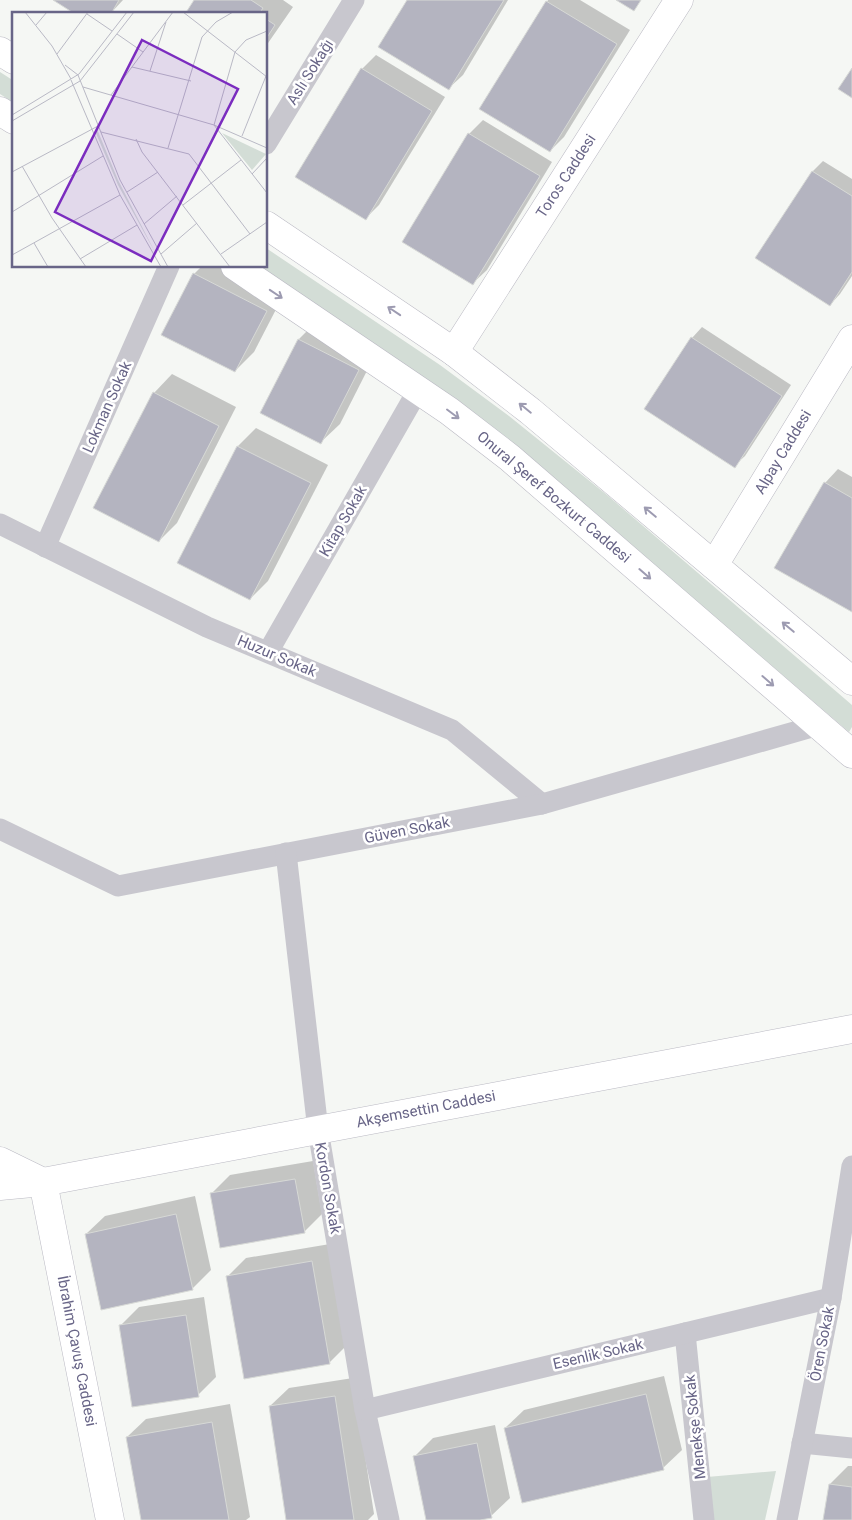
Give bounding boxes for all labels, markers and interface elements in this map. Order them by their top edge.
inset map [12,12,268,268]
street label: Aslı Sokağı [283,36,337,108]
street label: Toros Caddesi [532,131,600,221]
one-way arrow [268,289,282,299]
one-way arrow [387,306,401,317]
street label: Lokman Sokak [79,358,135,456]
one-way arrow [519,402,532,413]
street label: Alpay Caddesi [751,407,815,497]
one-way arrow [446,409,460,419]
street label: Onural Şeref Bozkurt Caddesi [473,427,635,567]
street label: Kitap Sokak [315,482,371,560]
one-way arrow [643,506,656,518]
one-way arrow [639,569,652,580]
one-way arrow [781,622,794,633]
street label: Huzur Sokak [235,631,320,681]
one-way arrow [762,675,775,686]
street label: Güven Sokak [363,813,452,847]
street label: Akşemsettin Caddesi [355,1087,497,1131]
street label: Kordon Sokak [311,1141,345,1236]
street label: İbrahim Çavuş Caddesi [54,1274,100,1428]
street label: Ören Sokak [806,1305,838,1383]
street label: Esenlik Sokak [551,1335,645,1373]
street label: Menekşe Sokak [681,1373,709,1480]

